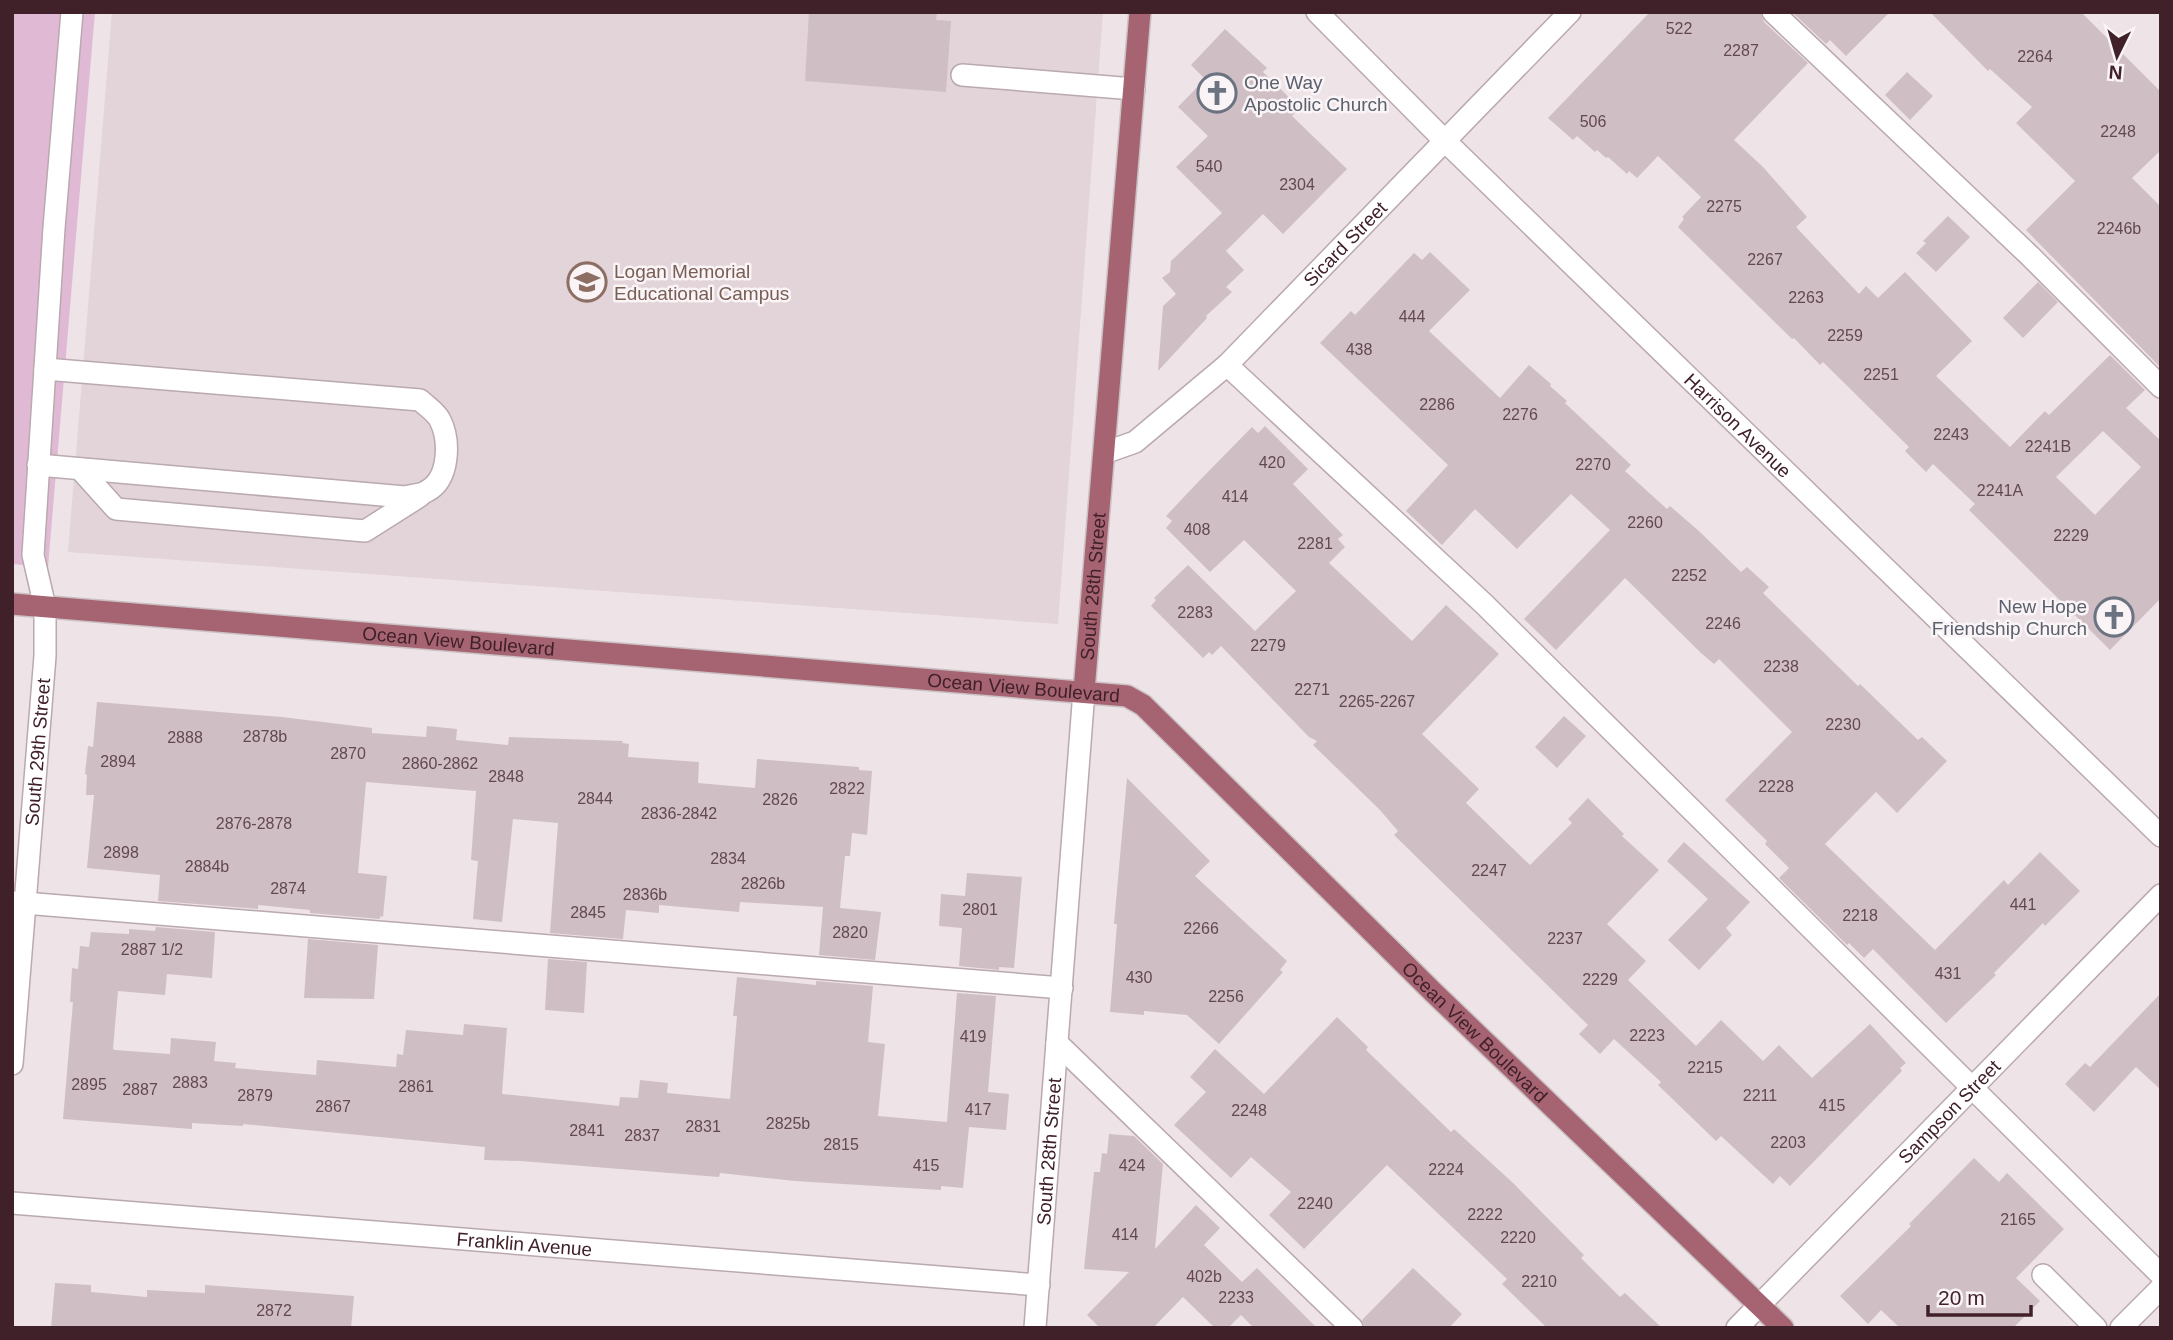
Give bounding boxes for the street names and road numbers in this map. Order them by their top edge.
street label: Sicard Street [1299,196,1391,290]
street label: Harrison Avenue [1680,369,1796,482]
street label: South 28th Street [1076,511,1109,661]
street label: Ocean View Boulevard [361,622,556,659]
street label: Ocean View Boulevard [926,669,1121,706]
street label: South 29th Street [21,677,54,827]
street label: Ocean View Boulevard [1398,957,1552,1107]
street label: Sampson Street [1894,1055,2005,1168]
street label: South 28th Street [1032,1076,1065,1226]
street label: Franklin Avenue [456,1228,593,1260]

